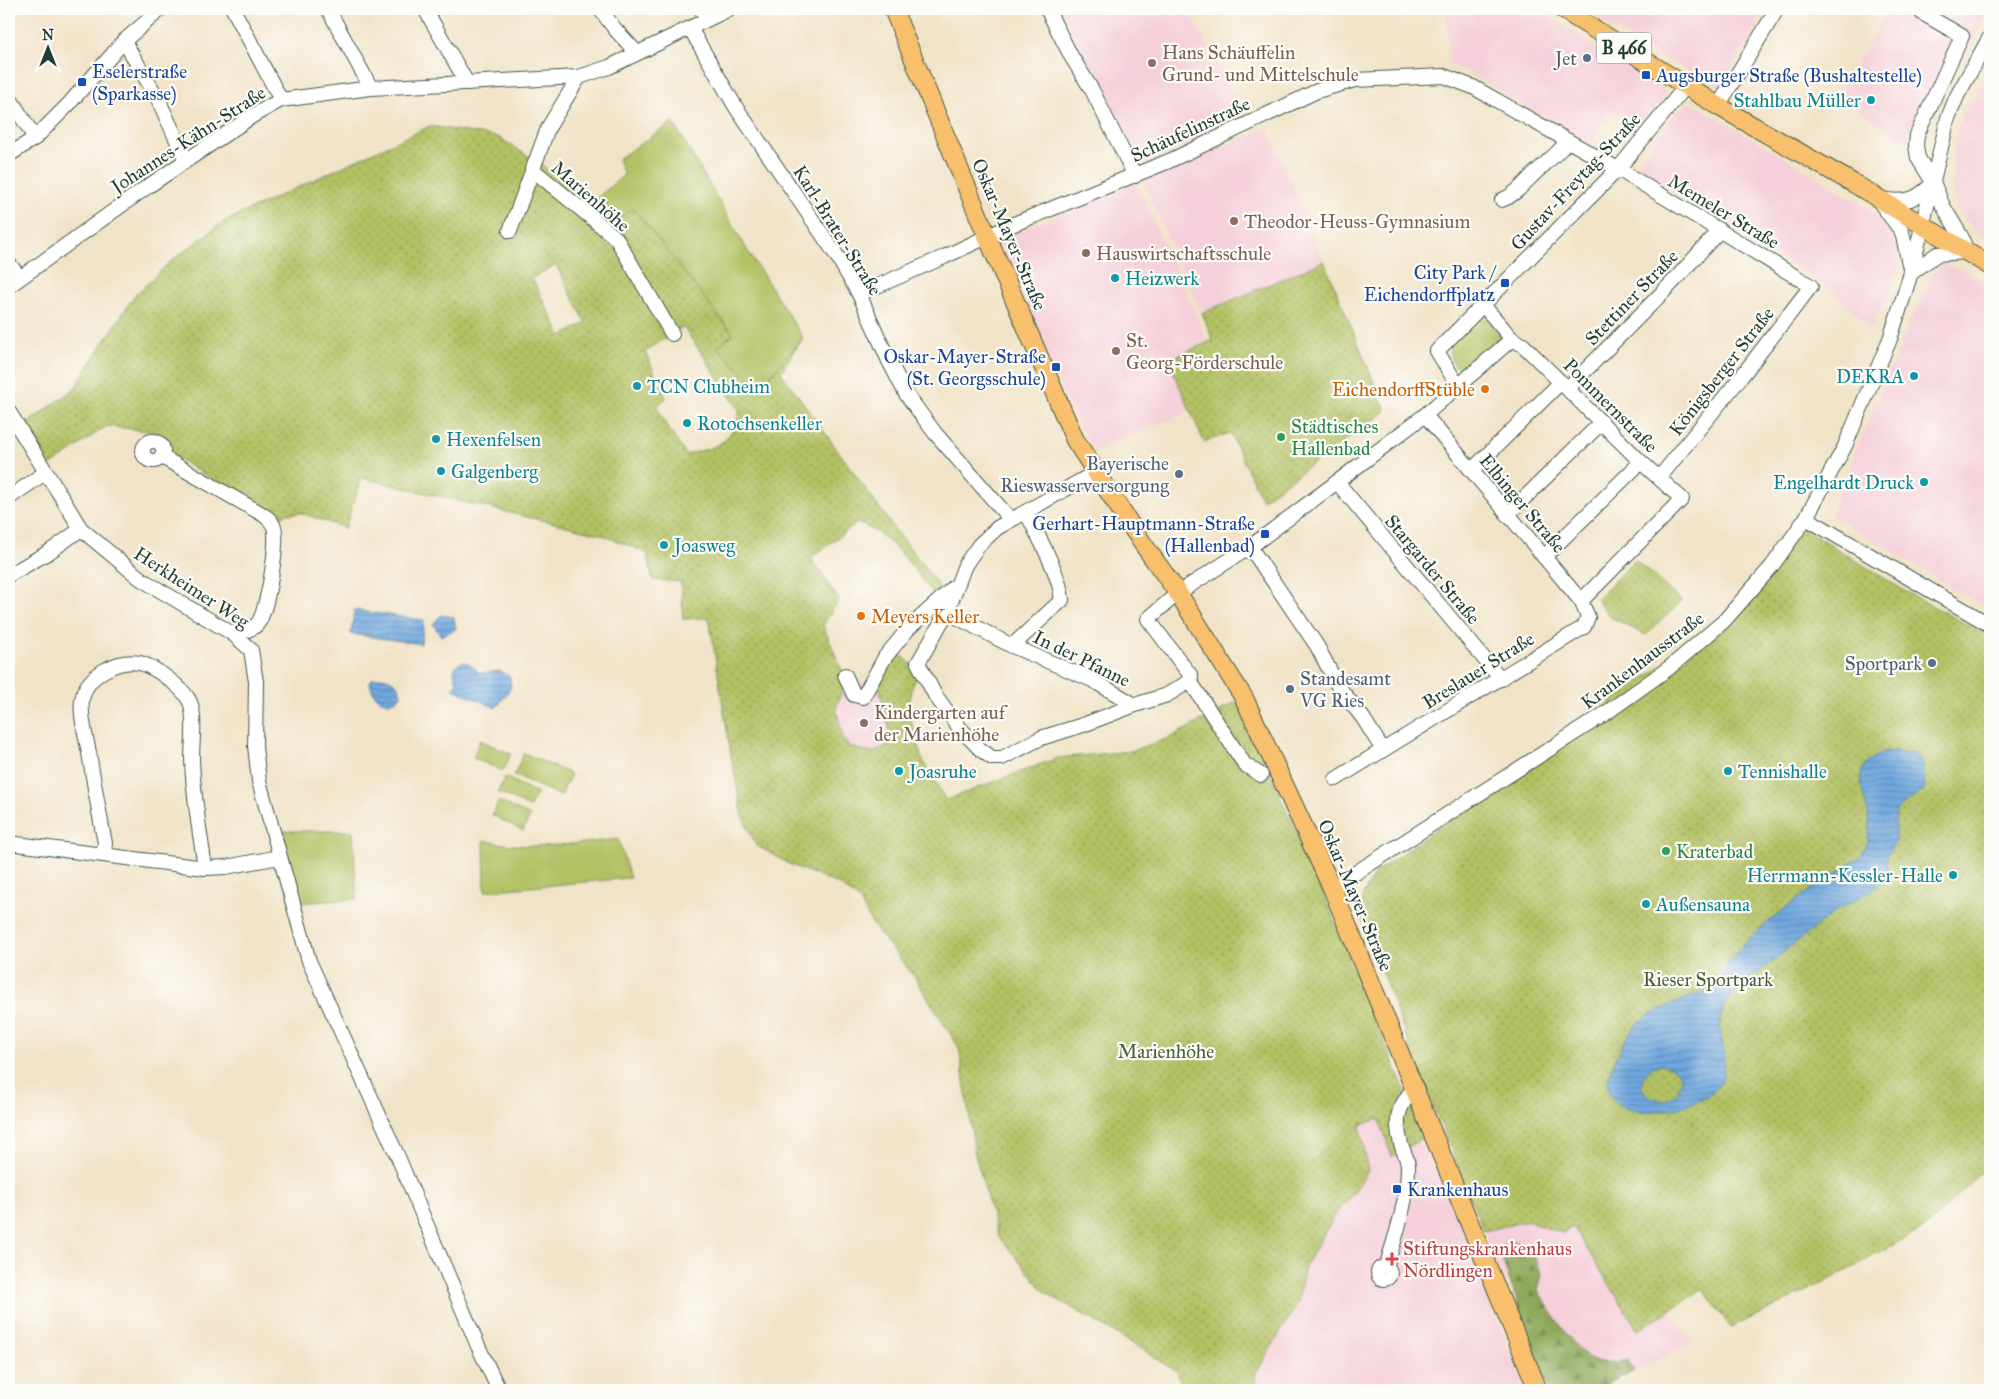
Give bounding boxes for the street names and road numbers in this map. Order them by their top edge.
road number: B 466 [1596,32,1652,64]
street label: Johannes-Kähn-Straße [105,81,270,200]
street label: Schäufelinstraße [1127,92,1254,167]
street label: Gustav-Freytag-Straße [1506,108,1646,256]
street label: Oskar-Mayer-Straße [967,155,1052,314]
street label: Marienhöhe [547,156,635,237]
street label: Karl-Brater-Straße [788,161,887,300]
street label: Memeler Straße [1664,169,1784,254]
street label: Stettiner Straße [1580,245,1683,350]
street label: Königsberger Straße [1664,302,1780,441]
street label: Pommernstraße [1559,353,1663,457]
street label: Elbinger Straße [1474,449,1571,558]
street label: Stargarder Straße [1379,510,1485,629]
street label: Herkheimer Weg [129,542,254,634]
street label: Krankenhausstraße [1576,607,1708,714]
street label: In der Pfanne [1030,625,1134,692]
street label: Breslauer Straße [1418,627,1538,714]
street label: Oskar-Mayer-Straße [1313,816,1398,975]

